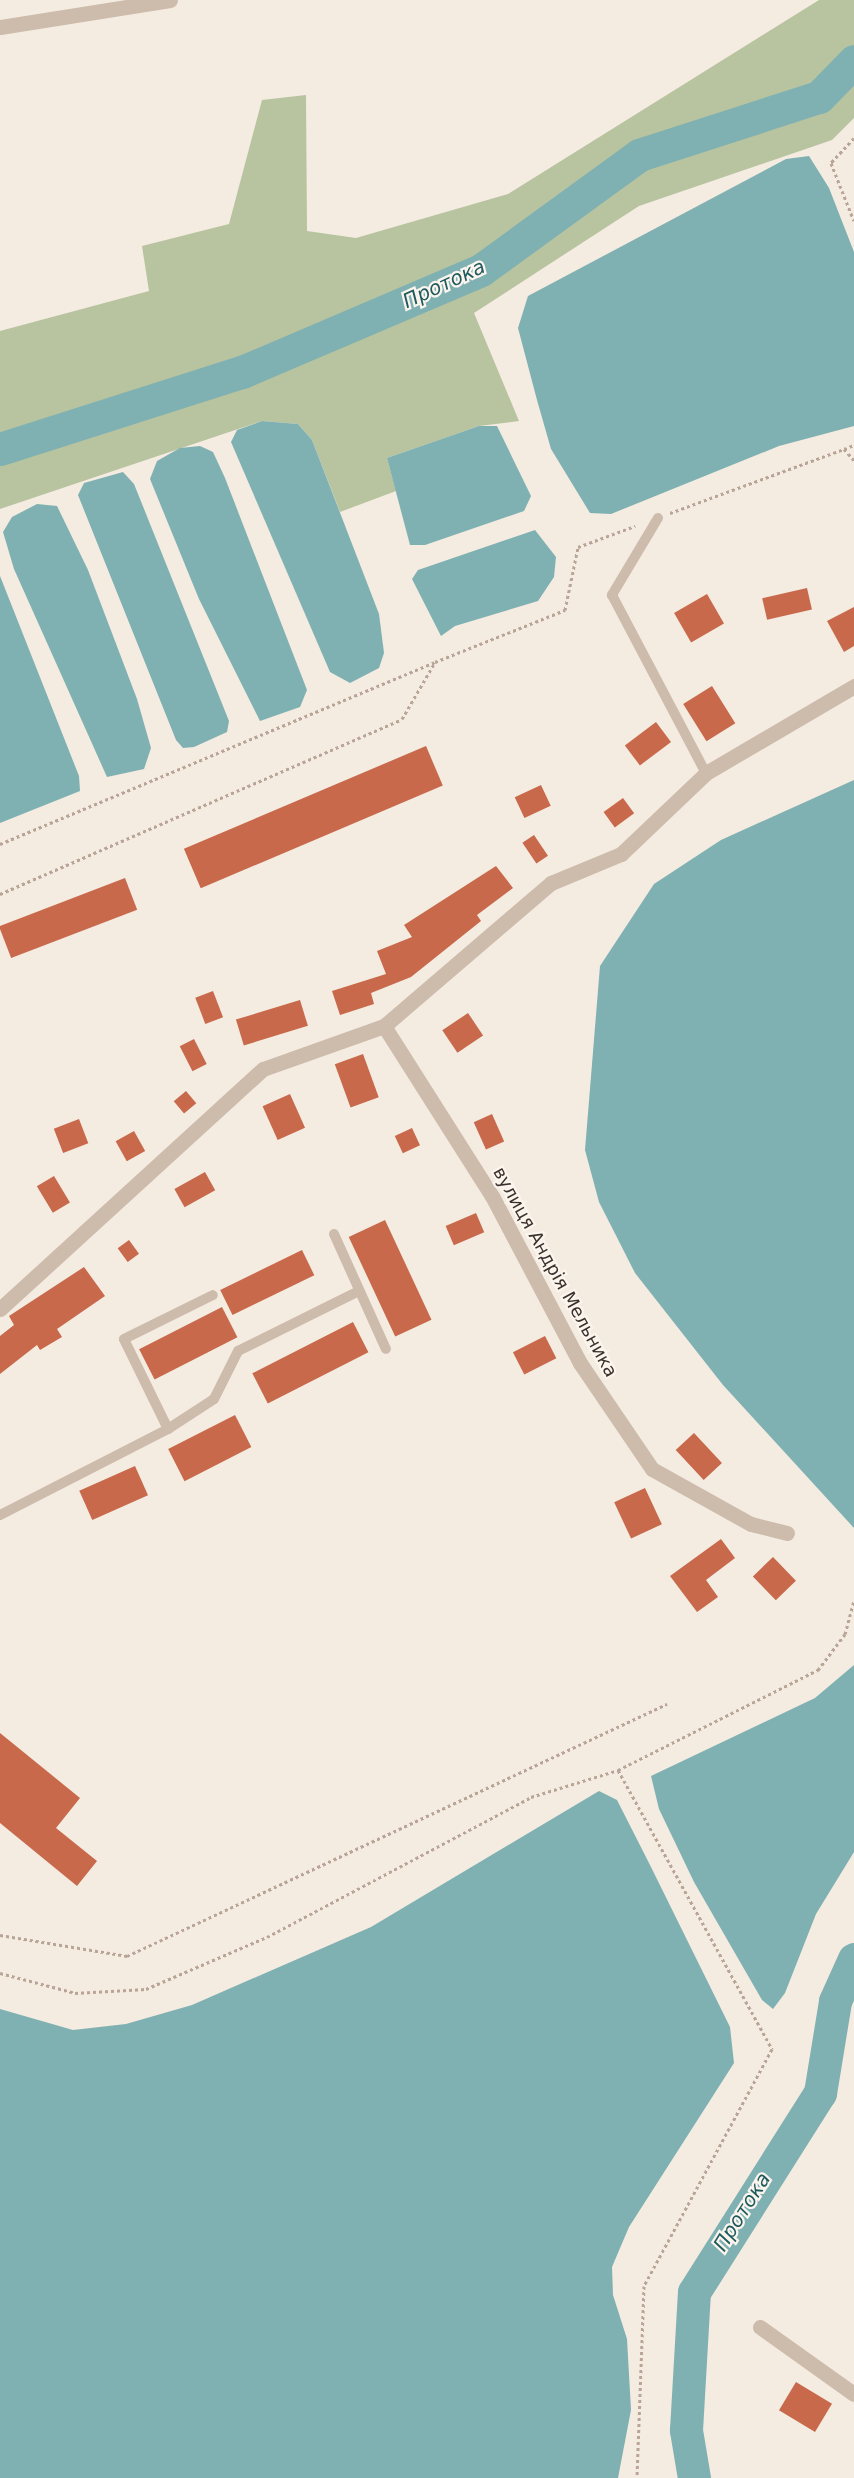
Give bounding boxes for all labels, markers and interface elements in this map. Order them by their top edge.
water label: Протока [399,254,489,314]
street label: вулиця Андрія Мельника [488,1163,622,1381]
water label: Протока [708,2168,776,2256]

